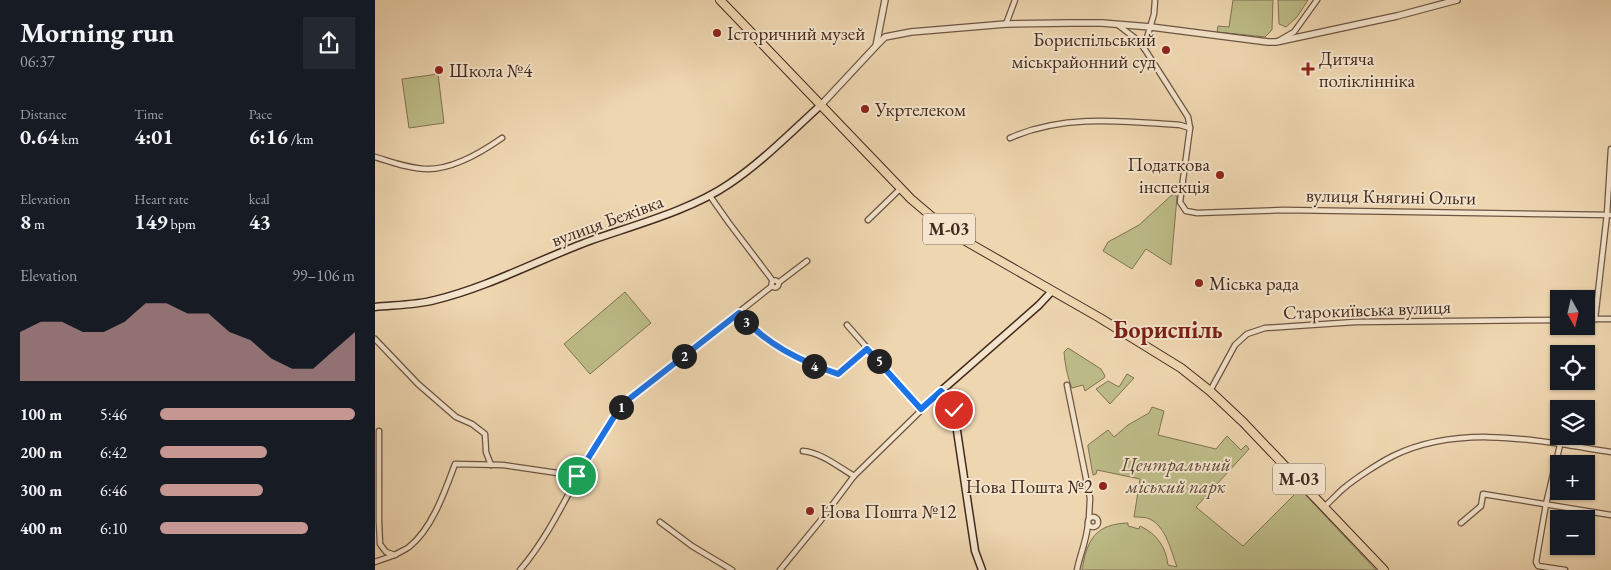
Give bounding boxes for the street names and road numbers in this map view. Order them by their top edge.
street label: вулиця Княгині Ольги [1306,183,1476,210]
street label: вулиця Бежівка [548,188,667,252]
road number: М-03 [923,213,975,244]
street label: Старокиївська вулиця [1283,294,1452,325]
road number: М-03 [1273,464,1325,494]

